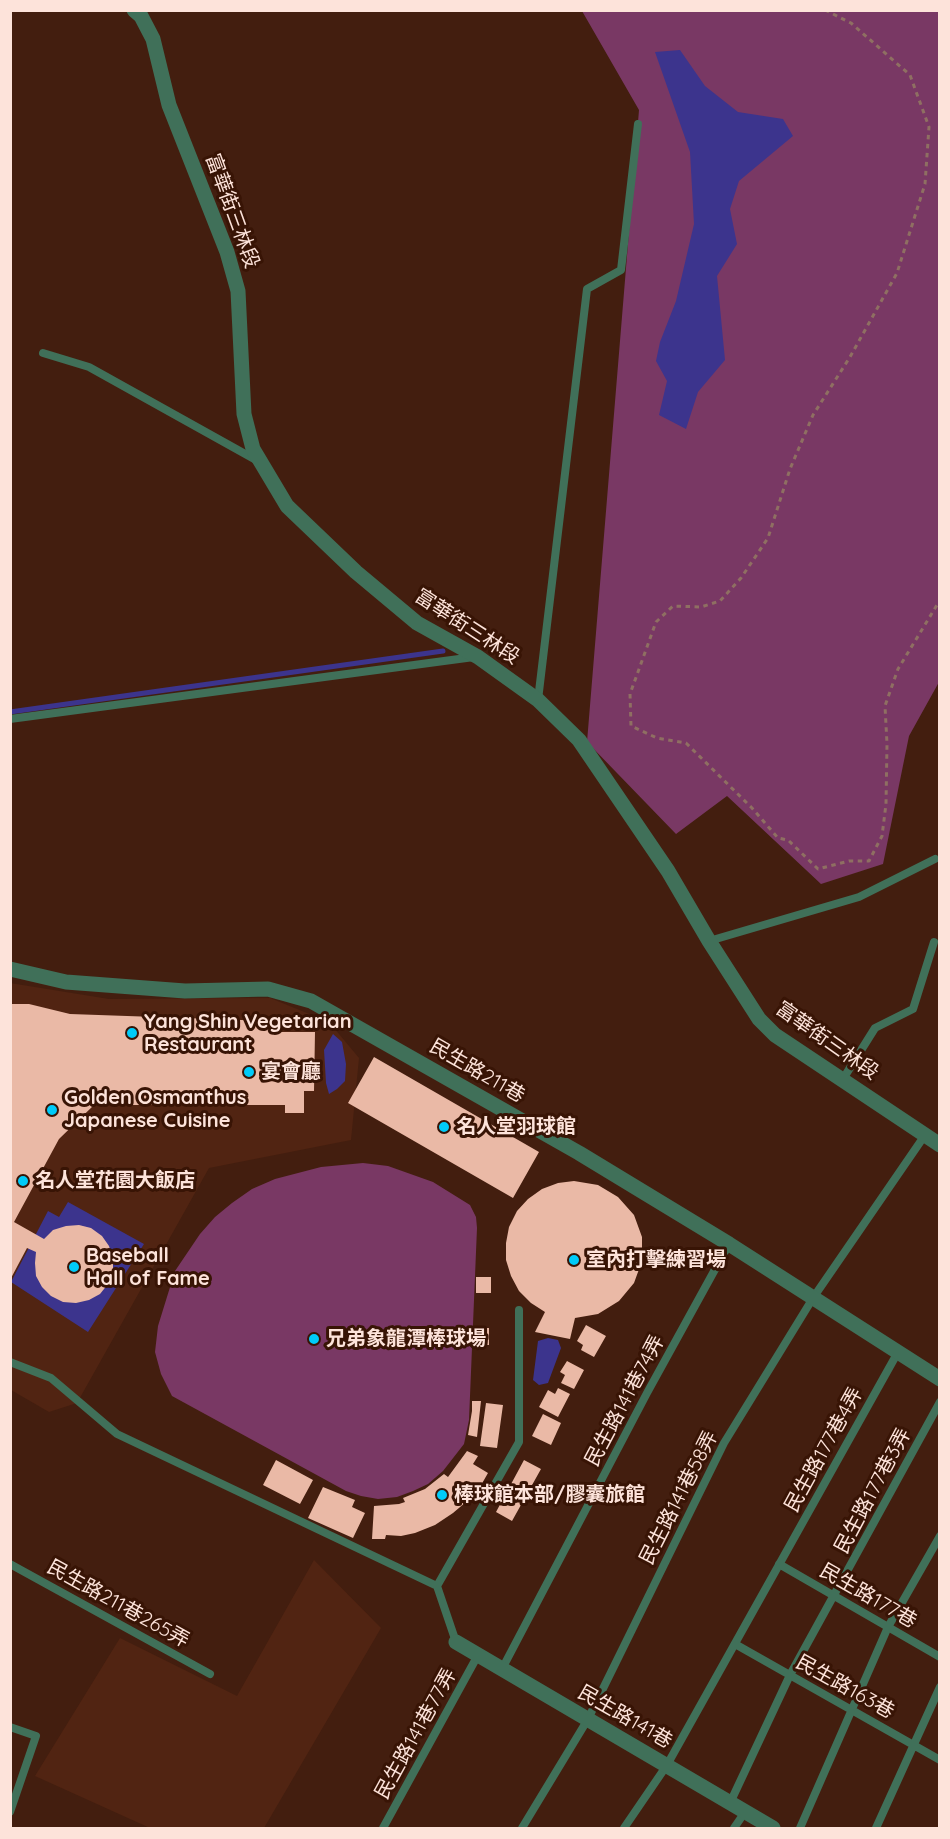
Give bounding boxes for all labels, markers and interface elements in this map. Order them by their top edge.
street label: 富華街三林段 [200,151,264,271]
street label: 富華街三林段 [410,584,524,670]
street label: 富華街三林段 [771,997,883,1085]
place label: Yang Shin Vegetarian Restaurant [144,1010,352,1057]
marker: Yang Shin Vegetarian Restaurant [125,1026,139,1040]
street label: 民生路211巷 [425,1034,529,1108]
place label: 宴會廳 [261,1060,321,1084]
marker: 宴會廳 [242,1065,256,1079]
place label: Golden Osmanthus Japanese Cuisine [64,1086,246,1133]
marker: Golden Osmanthus Japanese Cuisine [45,1103,59,1117]
place label: 名人堂羽球館 [456,1115,576,1139]
marker: 名人堂羽球館 [437,1120,451,1134]
place label: 名人堂花園大飯店 [35,1169,195,1193]
marker: 名人堂花園大飯店 [16,1174,30,1188]
place label: Baseball Hall of Fame [86,1244,210,1291]
place label: 室內打擊練習場 [586,1248,726,1272]
marker: 室內打擊練習場 [567,1253,581,1267]
marker: Baseball Hall of Fame [67,1260,81,1274]
place label: 兄弟象龍潭棒球場 [326,1327,486,1351]
street label: 民生路141巷74弄 [580,1331,670,1471]
marker: 兄弟象龍潭棒球場 [307,1332,321,1346]
street label: 民生路177巷4弄 [780,1384,868,1516]
street label: 民生路177巷3弄 [830,1424,916,1558]
street label: 民生路141巷58弄 [635,1427,723,1569]
place label: 棒球館本部/膠囊旅館 [454,1483,645,1507]
marker: 棒球館本部/膠囊旅館 [435,1488,449,1502]
street label: 民生路211巷265弄 [43,1555,193,1653]
street label: 民生路177巷 [815,1559,921,1633]
street label: 民生路163巷 [792,1650,898,1724]
street label: 民生路141巷77弄 [370,1665,462,1803]
street label: 民生路141巷 [574,1680,676,1754]

